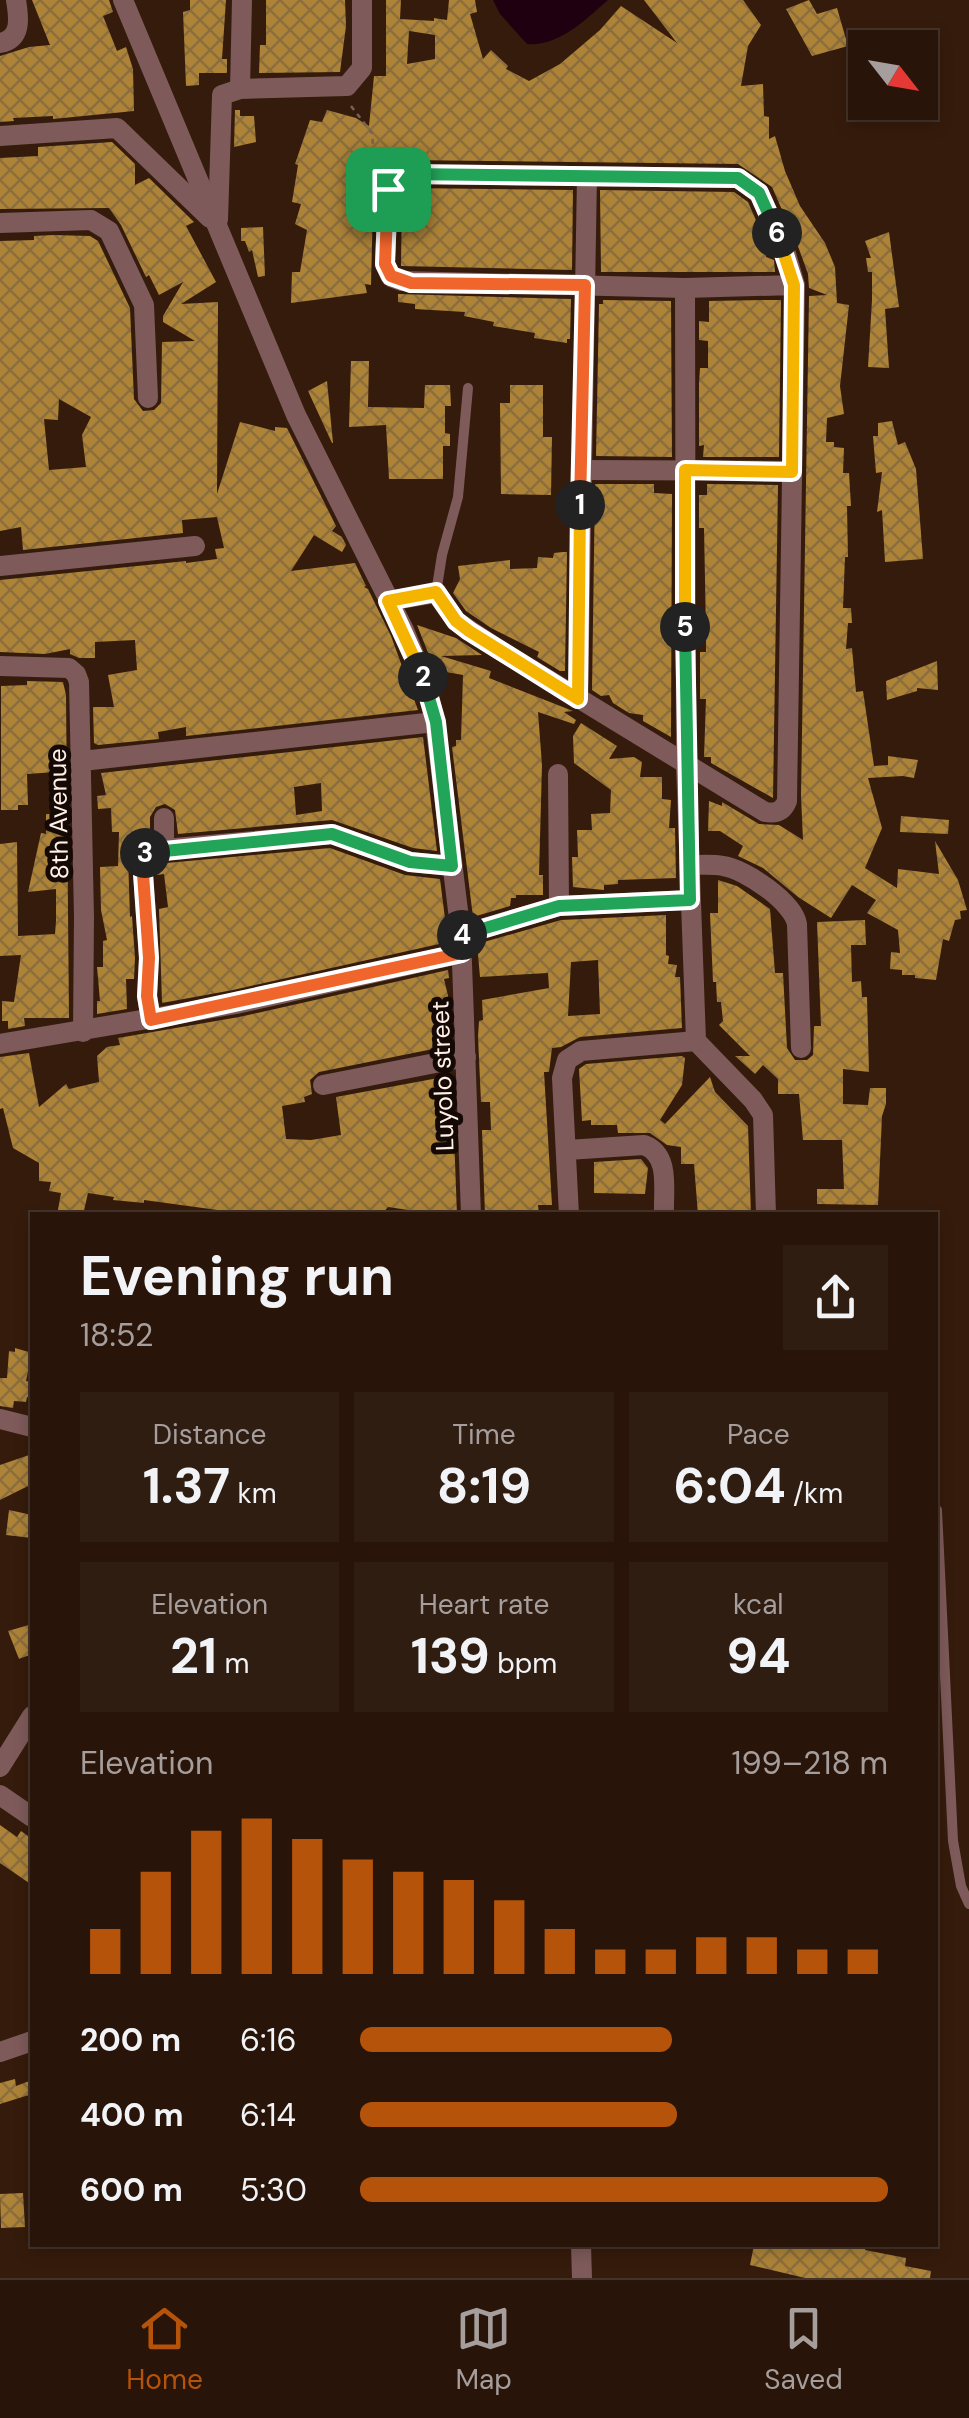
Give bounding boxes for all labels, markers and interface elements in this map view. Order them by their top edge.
north arrow [848,30,938,120]
map controls [848,30,938,120]
pin [346,147,431,232]
icon: arrive [361,162,416,217]
pin: 6 [752,208,802,258]
text: 6 [768,214,786,251]
pin: 1 [555,480,605,530]
text: 1 [575,486,585,523]
pin: 5 [660,602,710,652]
text: 5 [676,608,694,645]
pin: 2 [398,652,448,702]
text: 2 [415,658,431,695]
street label: 8th Avenue [41,748,76,880]
pin: 3 [120,828,170,878]
text: 3 [137,834,153,871]
pin: 4 [437,910,487,960]
text: 4 [453,916,471,953]
street label: Luyolo street [423,1000,462,1152]
text: Evening run [80,1240,394,1312]
button: share [783,1245,888,1350]
text: 18:52 [80,1314,153,1356]
text: Distance [153,1416,266,1453]
text: Time [452,1416,516,1453]
text: Pace [727,1416,790,1453]
text: 1.37 [143,1453,230,1519]
text: 8:19 [437,1453,531,1519]
text: 6:04 [674,1453,786,1519]
text: km [230,1475,277,1512]
text: /km [786,1475,843,1512]
text: Elevation [151,1586,268,1623]
text: Heart rate [419,1586,549,1623]
text: kcal [733,1586,784,1623]
text: 21 [170,1623,217,1689]
text: 139 [411,1623,490,1689]
text: 94 [726,1623,790,1689]
text: m [217,1645,249,1682]
text: bpm [490,1645,557,1682]
text: Elevation [80,1742,213,1784]
text: 199–218 m [732,1742,888,1784]
text: 200 m [80,2019,181,2061]
text: 6:16 [240,2019,297,2061]
text: 400 m [80,2094,184,2136]
text: 6:14 [240,2094,296,2136]
text: 600 m [80,2169,183,2211]
text: 5:30 [240,2169,307,2211]
tab: Home [126,2301,203,2398]
tab: Map [455,2301,512,2398]
tab: Saved [764,2301,843,2398]

